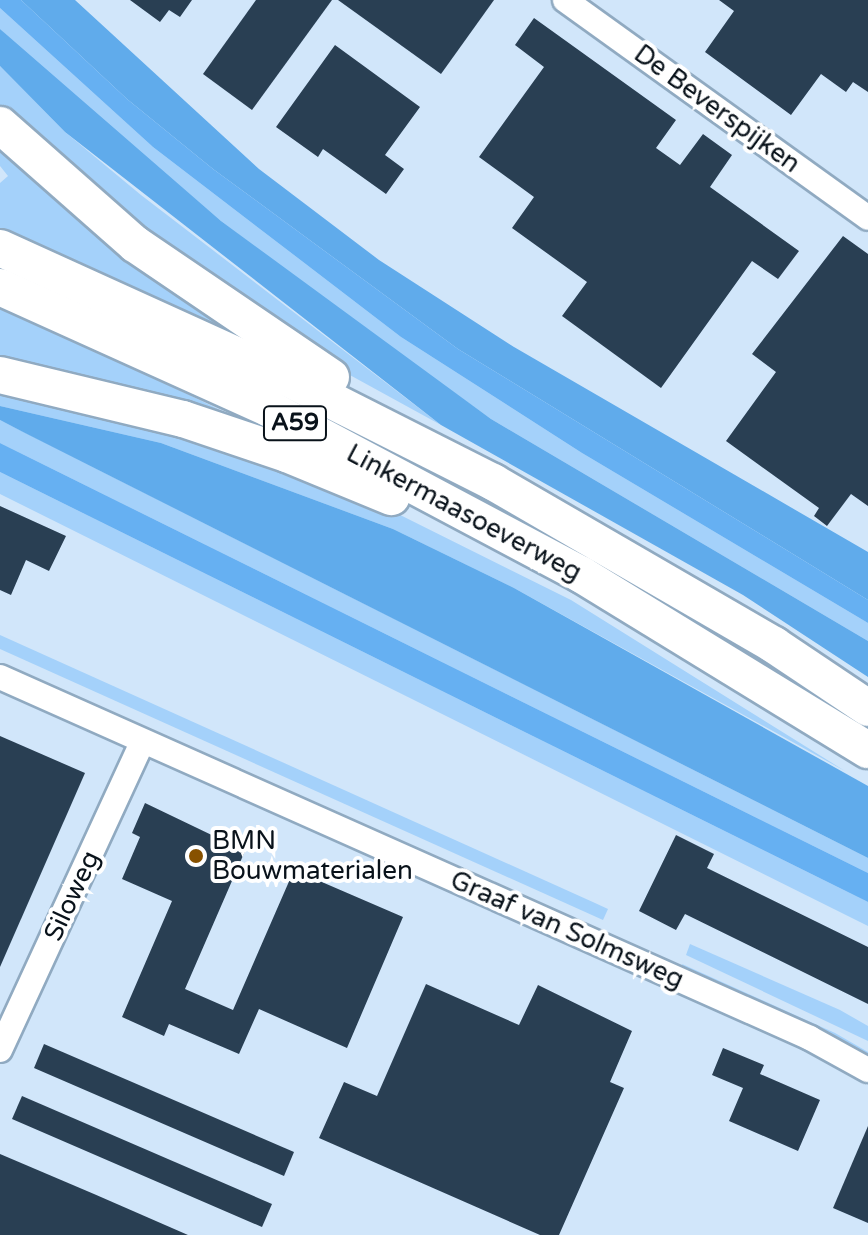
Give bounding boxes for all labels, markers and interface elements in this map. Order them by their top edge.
street label: De Beverspijken [628,38,806,180]
road number: A59 [261,403,329,443]
street label: Linkermaasoeverweg [341,438,587,588]
place label: BMN Bouwmaterialen [212,825,413,886]
street label: Siloweg [38,846,106,946]
marker: BMN Bouwmaterialen [187,847,205,865]
street label: Graaf van Solmsweg [445,864,689,996]

